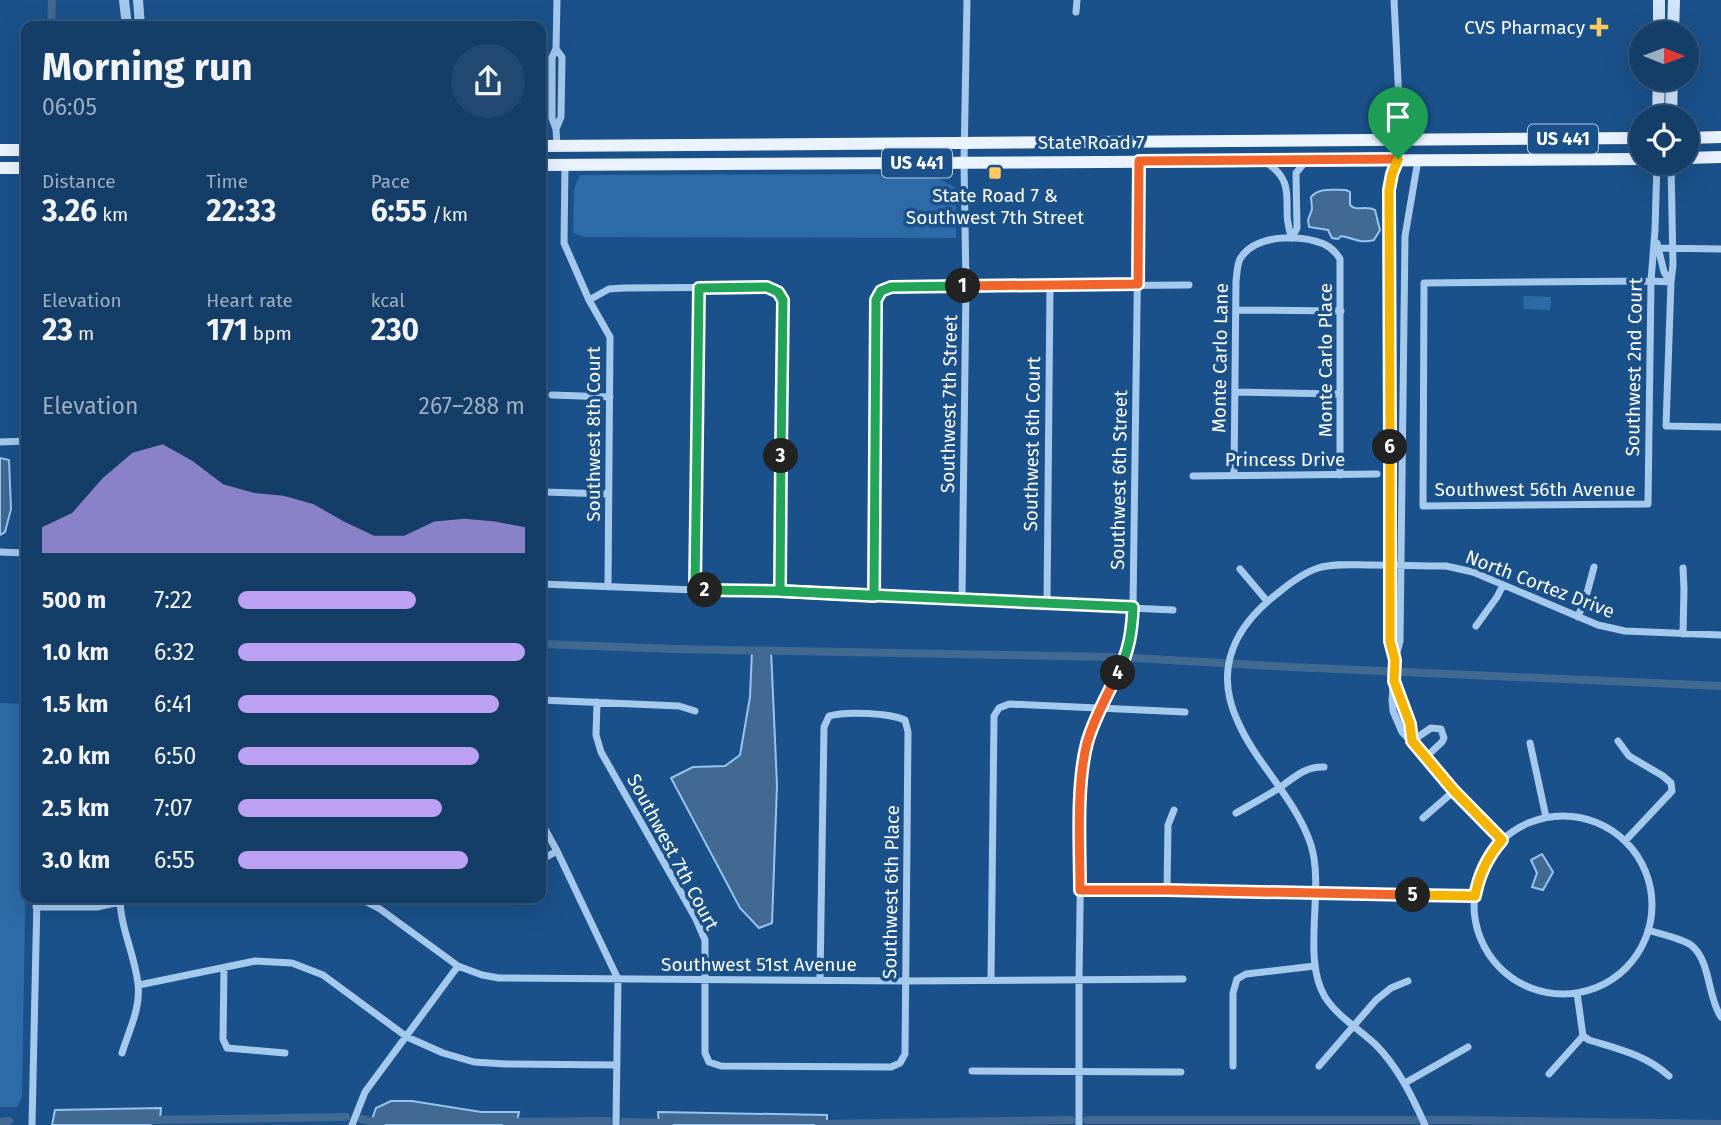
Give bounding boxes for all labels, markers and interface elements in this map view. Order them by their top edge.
place label: CVS Pharmacy [1464,16,1586,39]
marker: CVS Pharmacy [1591,19,1607,35]
north arrow [1629,21,1699,91]
map controls [1629,21,1699,175]
text: Morning run [42,44,253,90]
button: share [451,44,525,118]
pin [1368,87,1428,159]
text: 06:05 [42,93,97,121]
icon: arrive [1379,98,1417,136]
button: locate [1629,105,1699,175]
road number: US 441 [1528,124,1598,154]
street label: State Road 7 [1038,131,1144,154]
road number: US 441 [882,148,952,178]
marker: State Road 7 & Southwest 7th Street [987,165,1003,181]
text: Distance [42,170,116,193]
text: Time [206,170,248,193]
text: Pace [371,170,410,193]
place label: State Road 7 & Southwest 7th Street [906,184,1084,229]
text: 3.26 [42,193,97,229]
text: 22:33 [206,193,276,229]
text: 6:55 [371,193,427,229]
text: km [97,203,128,226]
text: /km [427,203,468,226]
pin: 1 [946,268,981,304]
text: 1 [958,274,967,297]
street label: Southwest 2nd Court [1621,277,1647,457]
street label: Monte Carlo Lane [1207,283,1233,433]
street label: Monte Carlo Place [1314,283,1337,437]
text: Elevation [42,289,122,312]
text: Heart rate [206,289,293,312]
text: kcal [371,289,405,312]
text: 23 [42,312,73,348]
text: 171 [206,312,248,348]
text: 230 [371,312,419,348]
street label: Southwest 7th Street [936,315,962,493]
text: m [73,322,94,345]
text: bpm [248,322,292,345]
street label: Southwest 8th Court [582,346,605,522]
street label: Southwest 6th Court [1019,356,1045,532]
street label: Southwest 6th Street [1106,390,1132,570]
text: Elevation [42,392,138,420]
text: 267–288 m [419,392,525,420]
pin: 6 [1372,430,1408,464]
text: 6 [1384,435,1395,458]
pin: 3 [764,438,798,474]
text: 3 [776,444,785,467]
street label: Princess Drive [1225,448,1345,471]
street label: Southwest 56th Avenue [1435,478,1635,501]
street label: North Cortez Drive [1462,545,1618,623]
pin: 2 [688,572,722,608]
text: 2 [700,578,709,601]
text: 500 m [42,586,106,614]
text: 7:22 [154,586,193,614]
text: 1.0 km [42,638,109,666]
text: 6:32 [154,638,195,666]
pin: 4 [1100,656,1136,690]
text: 4 [1112,661,1123,684]
text: 1.5 km [42,690,108,718]
text: 6:41 [154,690,193,718]
text: 2.0 km [42,742,110,770]
text: 6:50 [154,742,196,770]
street label: Southwest 7th Court [622,770,724,934]
text: 2.5 km [42,794,110,822]
text: 7:07 [154,794,192,822]
street label: Southwest 6th Place [878,805,904,979]
text: 3.0 km [42,846,110,874]
text: 6:55 [154,846,195,874]
pin: 5 [1396,878,1430,912]
text: 5 [1407,883,1418,906]
street label: Southwest 51st Avenue [661,953,857,976]

